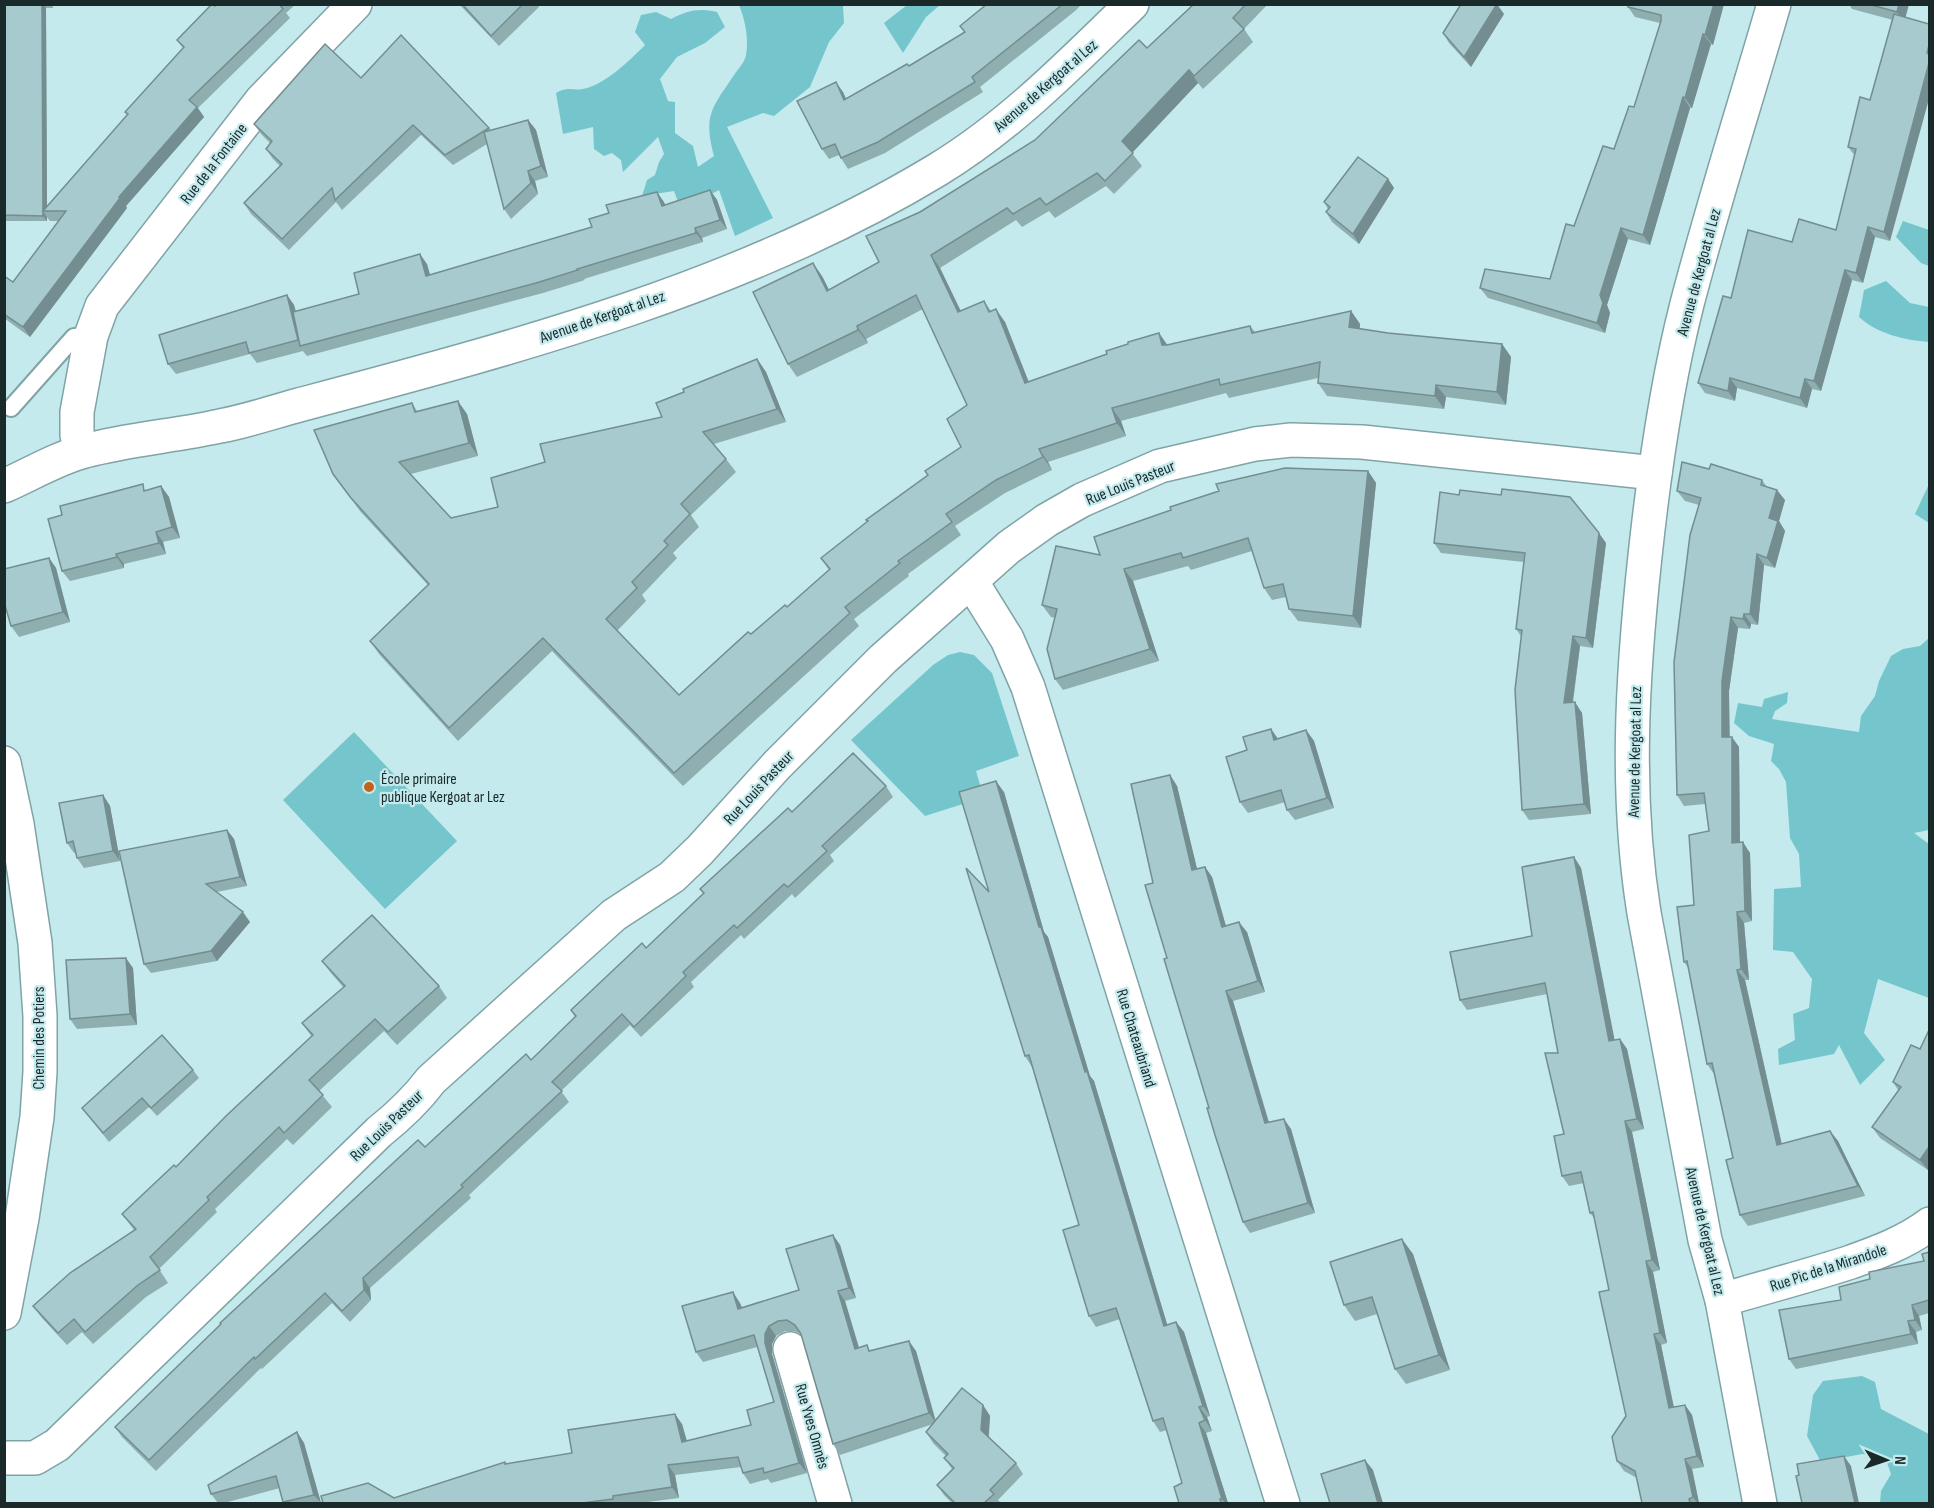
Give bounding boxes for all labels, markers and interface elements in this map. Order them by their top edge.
street label: Avenue de Kergoat al Lez [990,36,1102,137]
street label: Rue de la Fontaine [177,120,252,208]
street label: Avenue de Kergoat al Lez [1673,206,1726,339]
street label: Avenue de Kergoat al Lez [537,287,668,348]
street label: Rue Louis Pasteur [1083,457,1178,510]
street label: Avenue de Kergoat al Lez [1625,686,1646,819]
street label: Rue Louis Pasteur [720,747,798,829]
place label: École primaire publique Kergoat ar Lez [381,770,505,807]
marker: École primaire publique Kergoat ar Lez [362,780,376,794]
street label: Chemin des Potiers [30,986,49,1089]
street label: Rue Chateaubriand [1112,987,1160,1090]
street label: Rue Louis Pasteur [347,1086,428,1166]
street label: Avenue de Kergoat al Lez [1680,1164,1729,1298]
street label: Rue Pic de la Mirandole [1768,1241,1889,1296]
street label: Rue Yves Omnès [790,1382,833,1471]
north arrow [1856,1430,1916,1490]
text: N [1890,1456,1909,1465]

